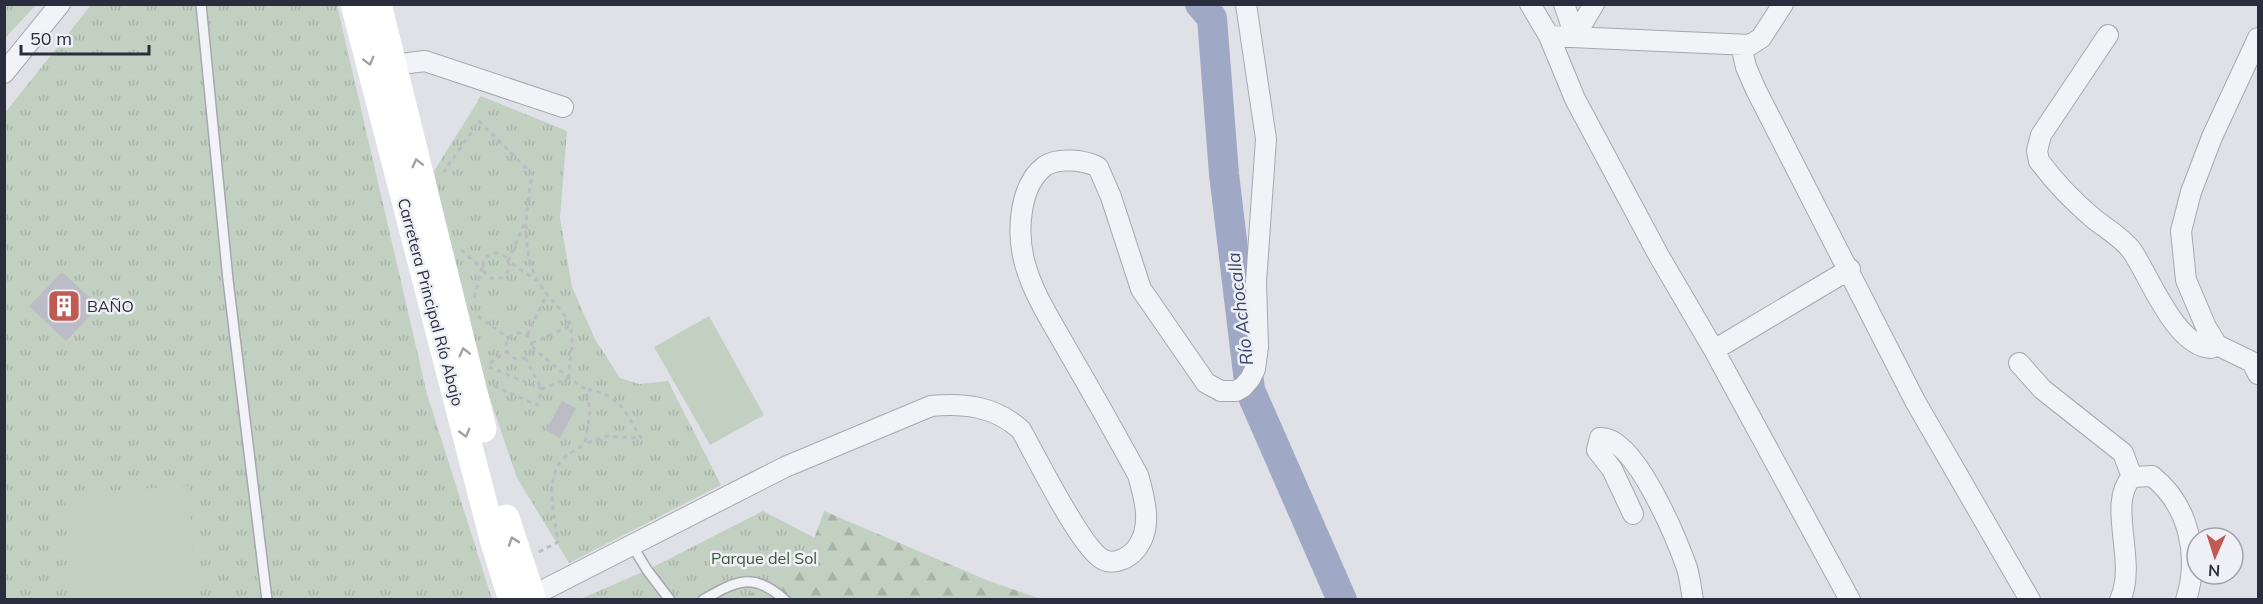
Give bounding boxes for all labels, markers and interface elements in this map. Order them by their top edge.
scale bar [21,18,148,56]
text: 50 m [30,27,72,50]
one-way arrow [361,56,374,66]
one-way arrow [412,158,425,168]
street label: Carretera Principal Río Abajo [394,196,468,408]
water label: Río Achocalla [1222,251,1258,367]
building icon: BAÑO [46,288,82,324]
place label: BAÑO [87,296,134,316]
one-way arrow [459,348,472,358]
one-way arrow [458,427,470,438]
north arrow [2185,526,2245,586]
one-way arrow [508,536,520,547]
park label: Parque del Sol [711,548,817,568]
text: N [2208,561,2221,581]

